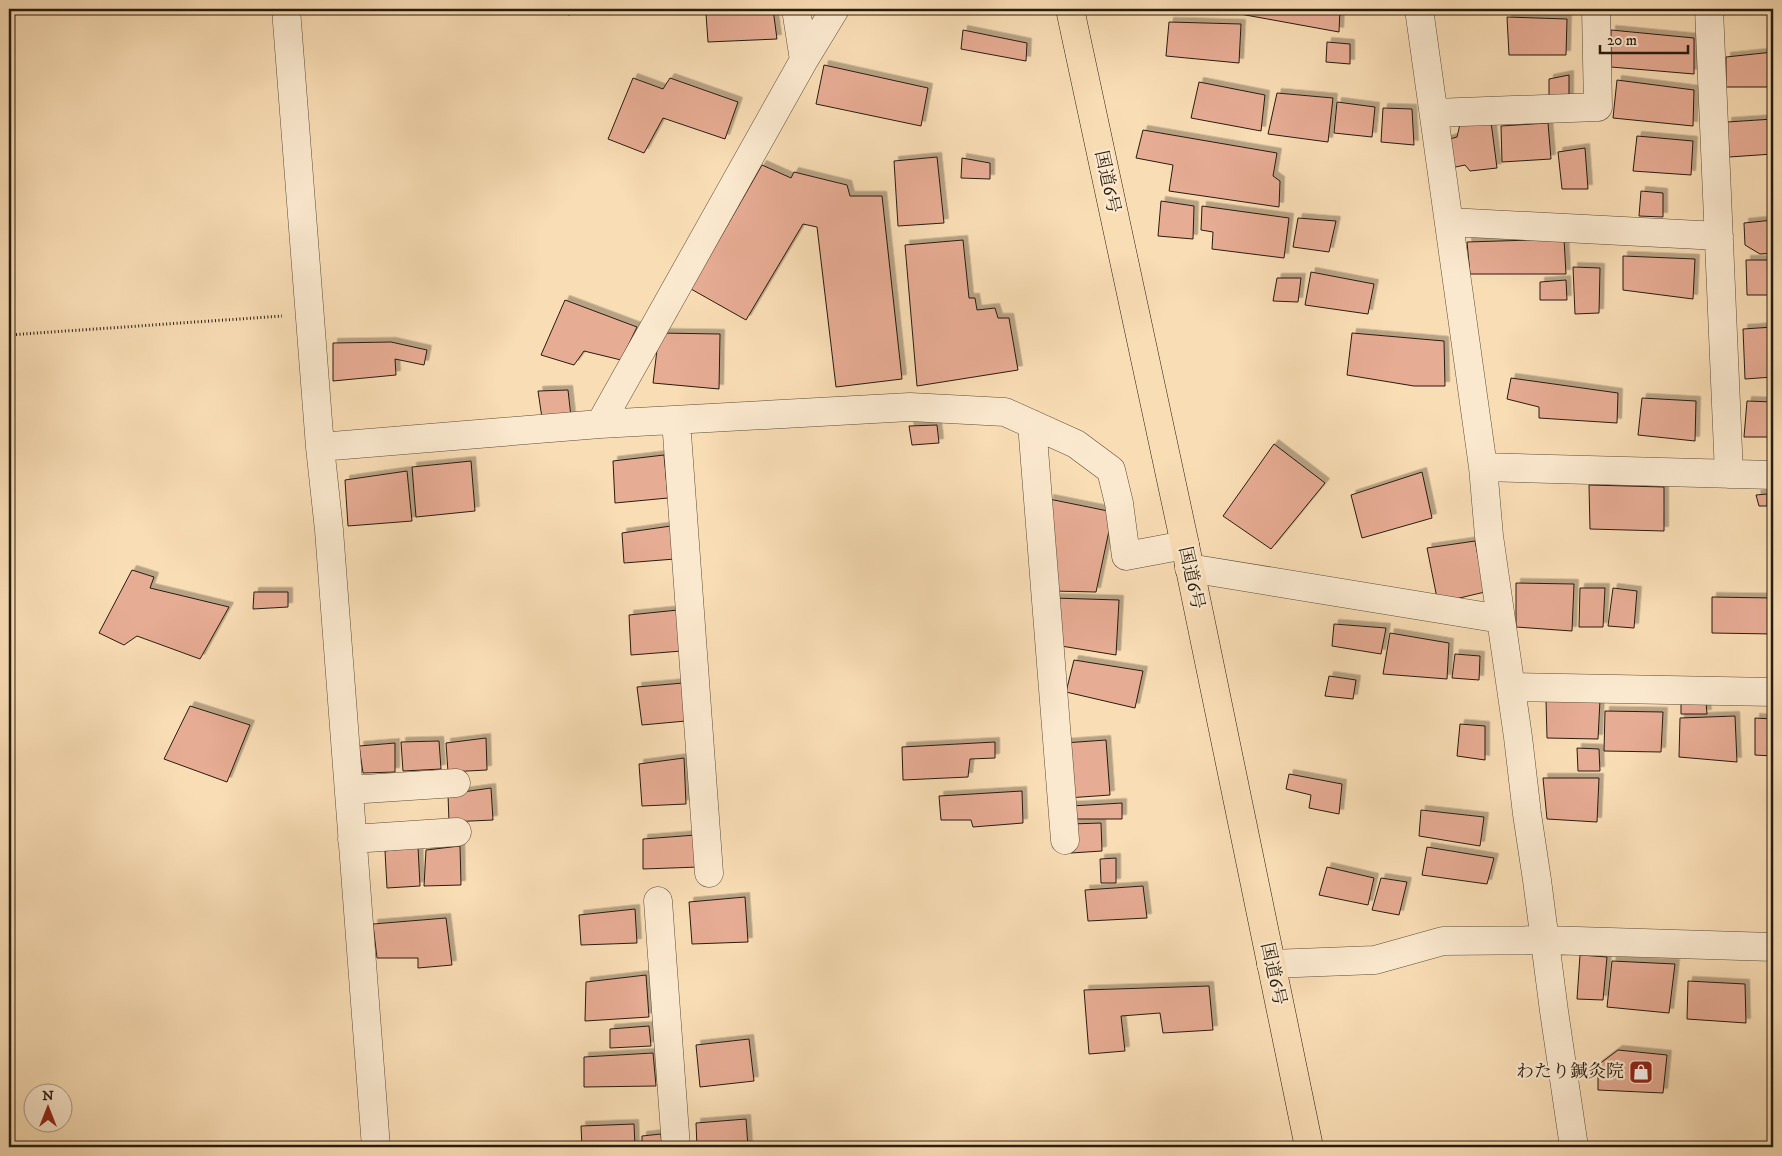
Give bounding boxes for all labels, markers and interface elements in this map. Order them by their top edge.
scale bar [1600,22,1687,54]
text: 20 m [1607,31,1637,50]
street label: 国道6号 [1090,149,1124,215]
street label: 国道6号 [1174,545,1208,611]
street label: 国道6号 [1256,941,1290,1007]
shop icon: わたり鍼灸院 [1628,1059,1654,1085]
place label: わたり鍼灸院 [1516,1061,1624,1083]
north arrow [22,1084,72,1134]
text: N [42,1087,54,1105]

